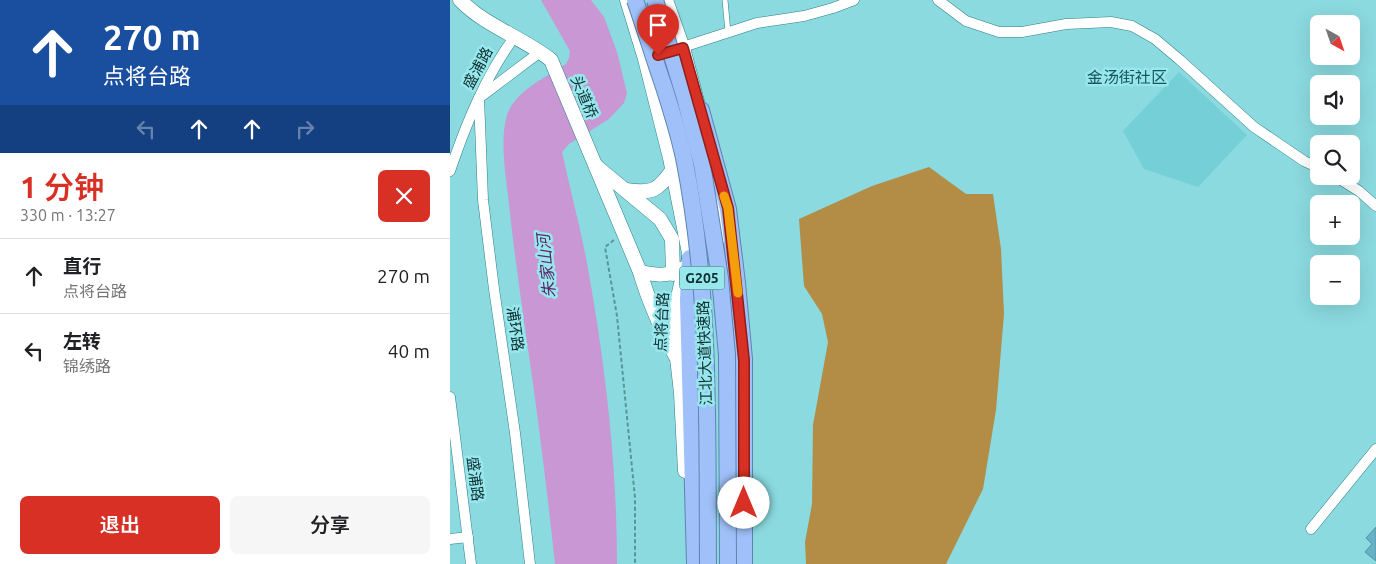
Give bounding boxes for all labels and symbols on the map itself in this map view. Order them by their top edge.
pin [637,4,679,55]
north arrow [1310,15,1360,65]
street label: 盛浦路 [459,44,496,92]
district label: 金汤街社区 [1087,68,1167,86]
street label: 头道桥 [568,73,601,121]
water label: 朱家山河 [533,230,558,299]
road number: G205 [680,266,724,290]
street label: 点将台路 [651,292,672,352]
street label: 江北大道快速路 [694,300,715,406]
street label: 浦环路 [504,305,527,352]
street label: 盛浦路 [464,456,487,502]
position arrow [717,476,769,528]

